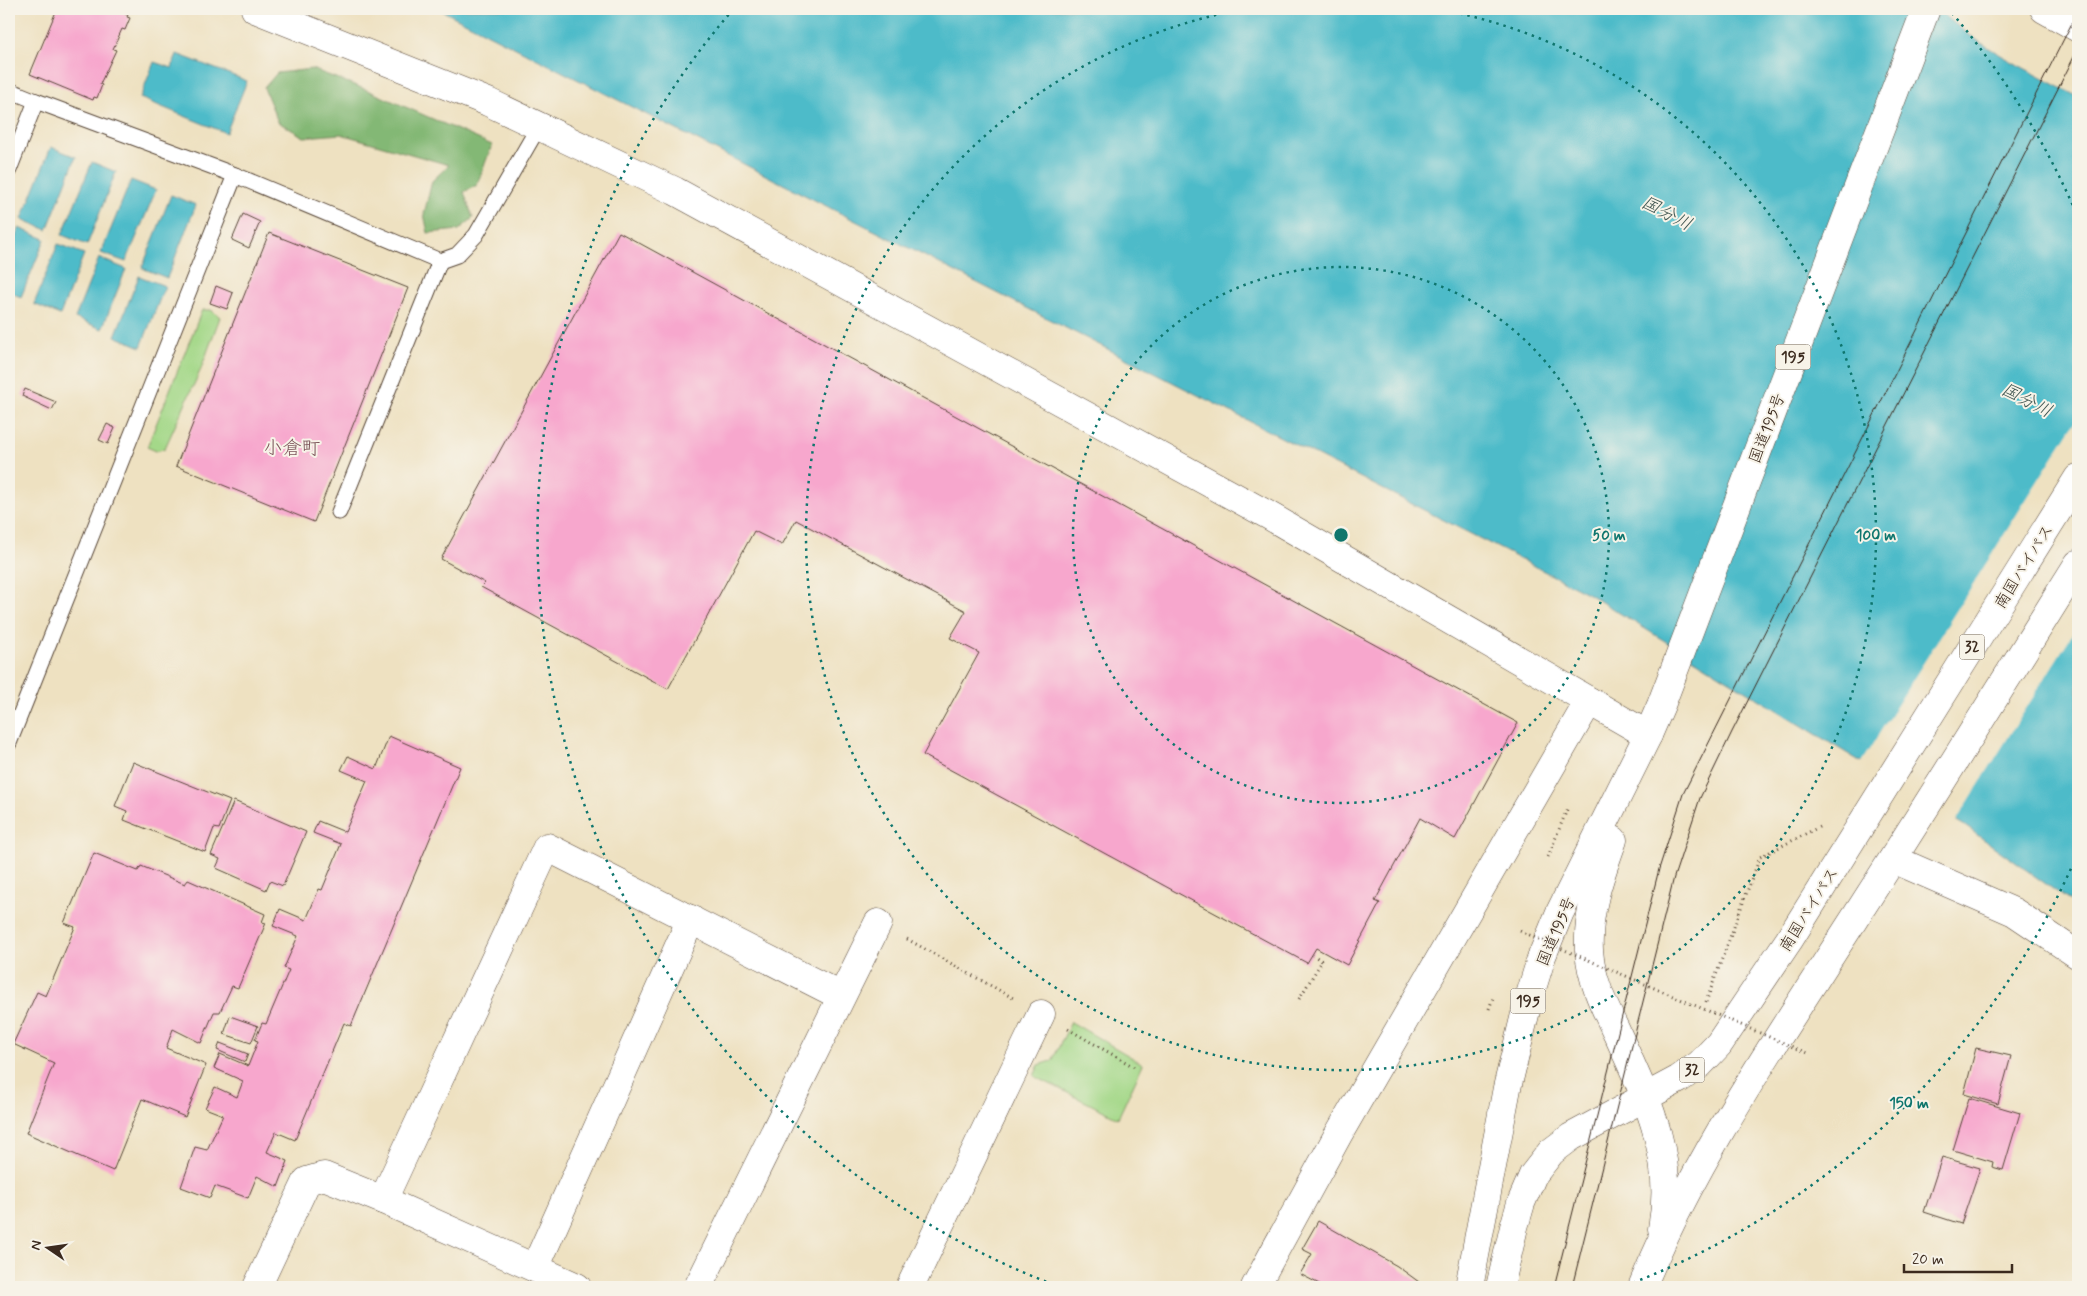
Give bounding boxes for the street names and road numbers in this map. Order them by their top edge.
road number: 195 [1776,344,1810,370]
street label: 国道195号 [1744,390,1790,467]
street label: 南国バイパス [1990,521,2059,613]
road number: 32 [1960,634,1984,660]
street label: 南国バイパス [1775,864,1844,956]
street label: 国道195号 [1532,894,1580,970]
road number: 195 [1510,988,1546,1014]
road number: 32 [1680,1058,1704,1082]

